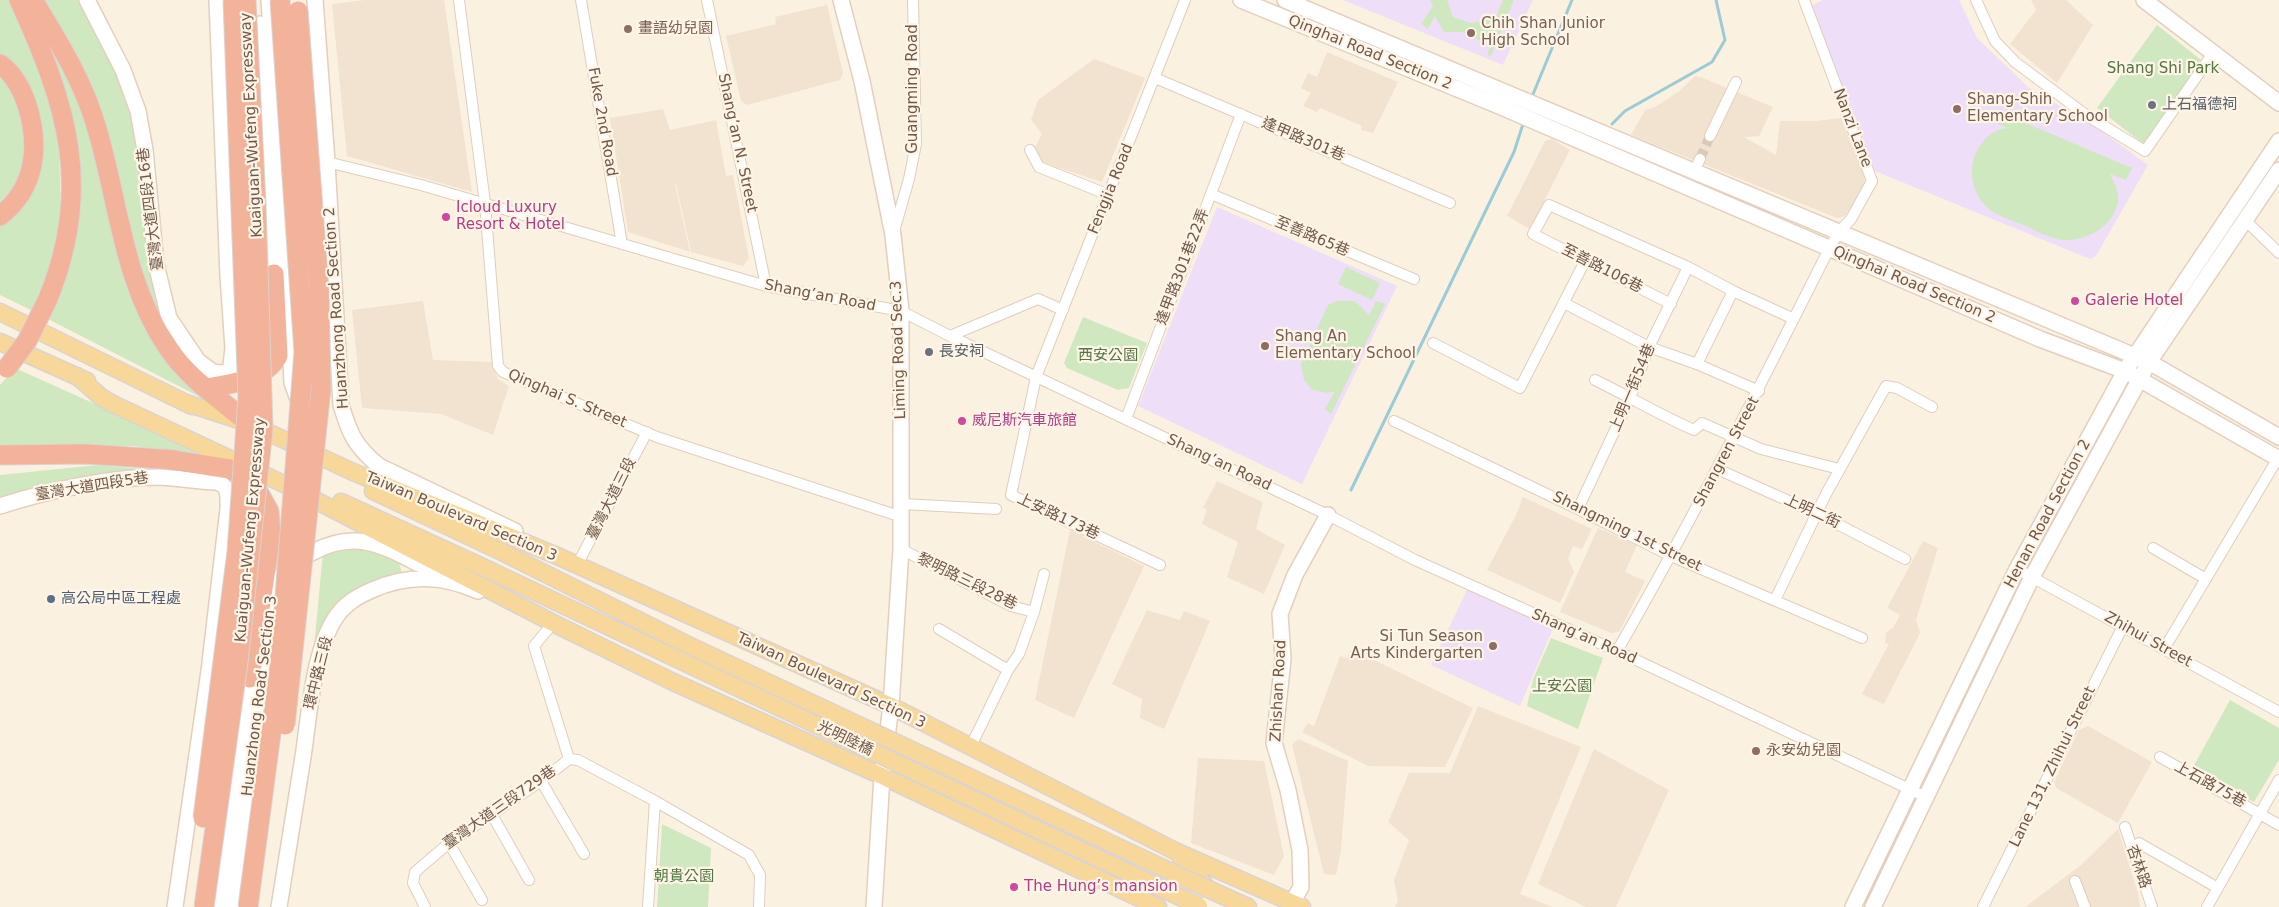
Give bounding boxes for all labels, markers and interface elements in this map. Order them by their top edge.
street label: Kuaiguan-Wufeng Expressway [237,12,267,238]
street label: Qinghai Road Section 2 [1285,12,1455,94]
place label: Chih Shan Junior High School [1481,15,1605,50]
place label: 畫語幼兒園 [638,20,713,38]
marker: 畫語幼兒園 [622,23,634,35]
street label: Guangming Road [904,24,922,154]
marker: Chih Shan Junior High School [1465,27,1477,39]
park label: Shang Shi Park [2107,60,2219,78]
street label: Fuke 2nd Road [584,66,620,178]
street label: Shang’an N. Street [713,72,761,214]
street label: Nanzi Lane [1829,86,1875,170]
place label: Shang-Shih Elementary School [1967,91,2108,126]
place label: 上石福德祠 [2162,96,2237,114]
marker: 上石福德祠 [2146,99,2158,111]
marker: Shang-Shih Elementary School [1951,103,1963,115]
street label: 逢甲路301巷 [1259,114,1347,166]
street label: Fengjia Road [1085,141,1137,237]
street label: 臺灣大道四段16巷 [135,146,167,272]
place label: Icloud Luxury Resort & Hotel [456,199,565,234]
street label: Huanzhong Road Section 2 [321,206,353,410]
street label: 逢甲路301巷22弄 [1153,206,1213,328]
marker: Icloud Luxury Resort & Hotel [440,211,452,223]
street label: 至善路65巷 [1272,213,1352,261]
street label: 至善路106巷 [1558,241,1646,297]
street label: Qinghai Road Section 2 [1830,243,1998,327]
street label: Shang’an Road [763,276,877,316]
street label: Liming Road Sec.3 [888,280,910,420]
place label: Galerie Hotel [2085,292,2183,310]
marker: Galerie Hotel [2069,295,2081,307]
place label: Shang An Elementary School [1275,328,1416,363]
marker: Shang An Elementary School [1259,340,1271,352]
street label: 上明一街54巷 [1606,341,1660,435]
place label: 長安祠 [939,343,984,361]
marker: 長安祠 [923,346,935,358]
park label: 西安公園 [1078,347,1138,365]
street label: Qinghai S. Street [505,366,629,432]
street label: Shangren Street [1690,394,1764,510]
place label: 威尼斯汽車旅館 [972,412,1077,430]
marker: 威尼斯汽車旅館 [956,415,968,427]
street label: Kuaiguan-Wufeng Expressway [232,417,270,643]
street label: Shang’an Road [1164,431,1274,495]
street label: Henan Road Section 2 [2001,437,2095,591]
street label: 臺灣大道三段 [584,455,640,543]
street label: Taiwan Boulevard Section 3 [362,468,560,566]
street label: 臺灣大道四段5巷 [34,469,150,505]
street label: Shangming 1st Street [1550,488,1704,576]
street label: 上安路173巷 [1014,490,1102,544]
street label: 上明二街 [1781,491,1843,533]
street label: 黎明路三段28巷 [914,550,1020,614]
place label: 高公局中區工程處 [61,590,181,608]
marker: 高公局中區工程處 [45,593,57,605]
street label: Huanzhong Road Section 3 [239,595,281,797]
street label: Shang’an Road [1529,606,1639,668]
street label: Zhihui Street [2101,608,2195,672]
place label: Si Tun Season Arts Kindergarten [1350,628,1483,663]
street label: Taiwan Boulevard Section 3 [734,629,928,733]
street label: 環中路三段 [301,634,337,712]
street label: Zhishan Road [1267,639,1291,743]
marker: Si Tun Season Arts Kindergarten [1487,640,1499,652]
park label: 上安公園 [1532,678,1592,696]
street label: Lane 131, Zhihui Street [2006,684,2100,850]
street label: 光明陸橋 [814,718,876,760]
place label: 永安幼兒園 [1766,742,1841,760]
marker: 永安幼兒園 [1750,745,1762,757]
street label: 上石路75巷 [2171,758,2249,812]
street label: 臺灣大道三段729巷 [440,762,560,854]
street label: 杏林路 [2122,843,2154,891]
park label: 朝貴公園 [654,868,714,886]
place label: The Hung’s mansion [1024,878,1178,896]
marker: The Hung’s mansion [1008,881,1020,893]

